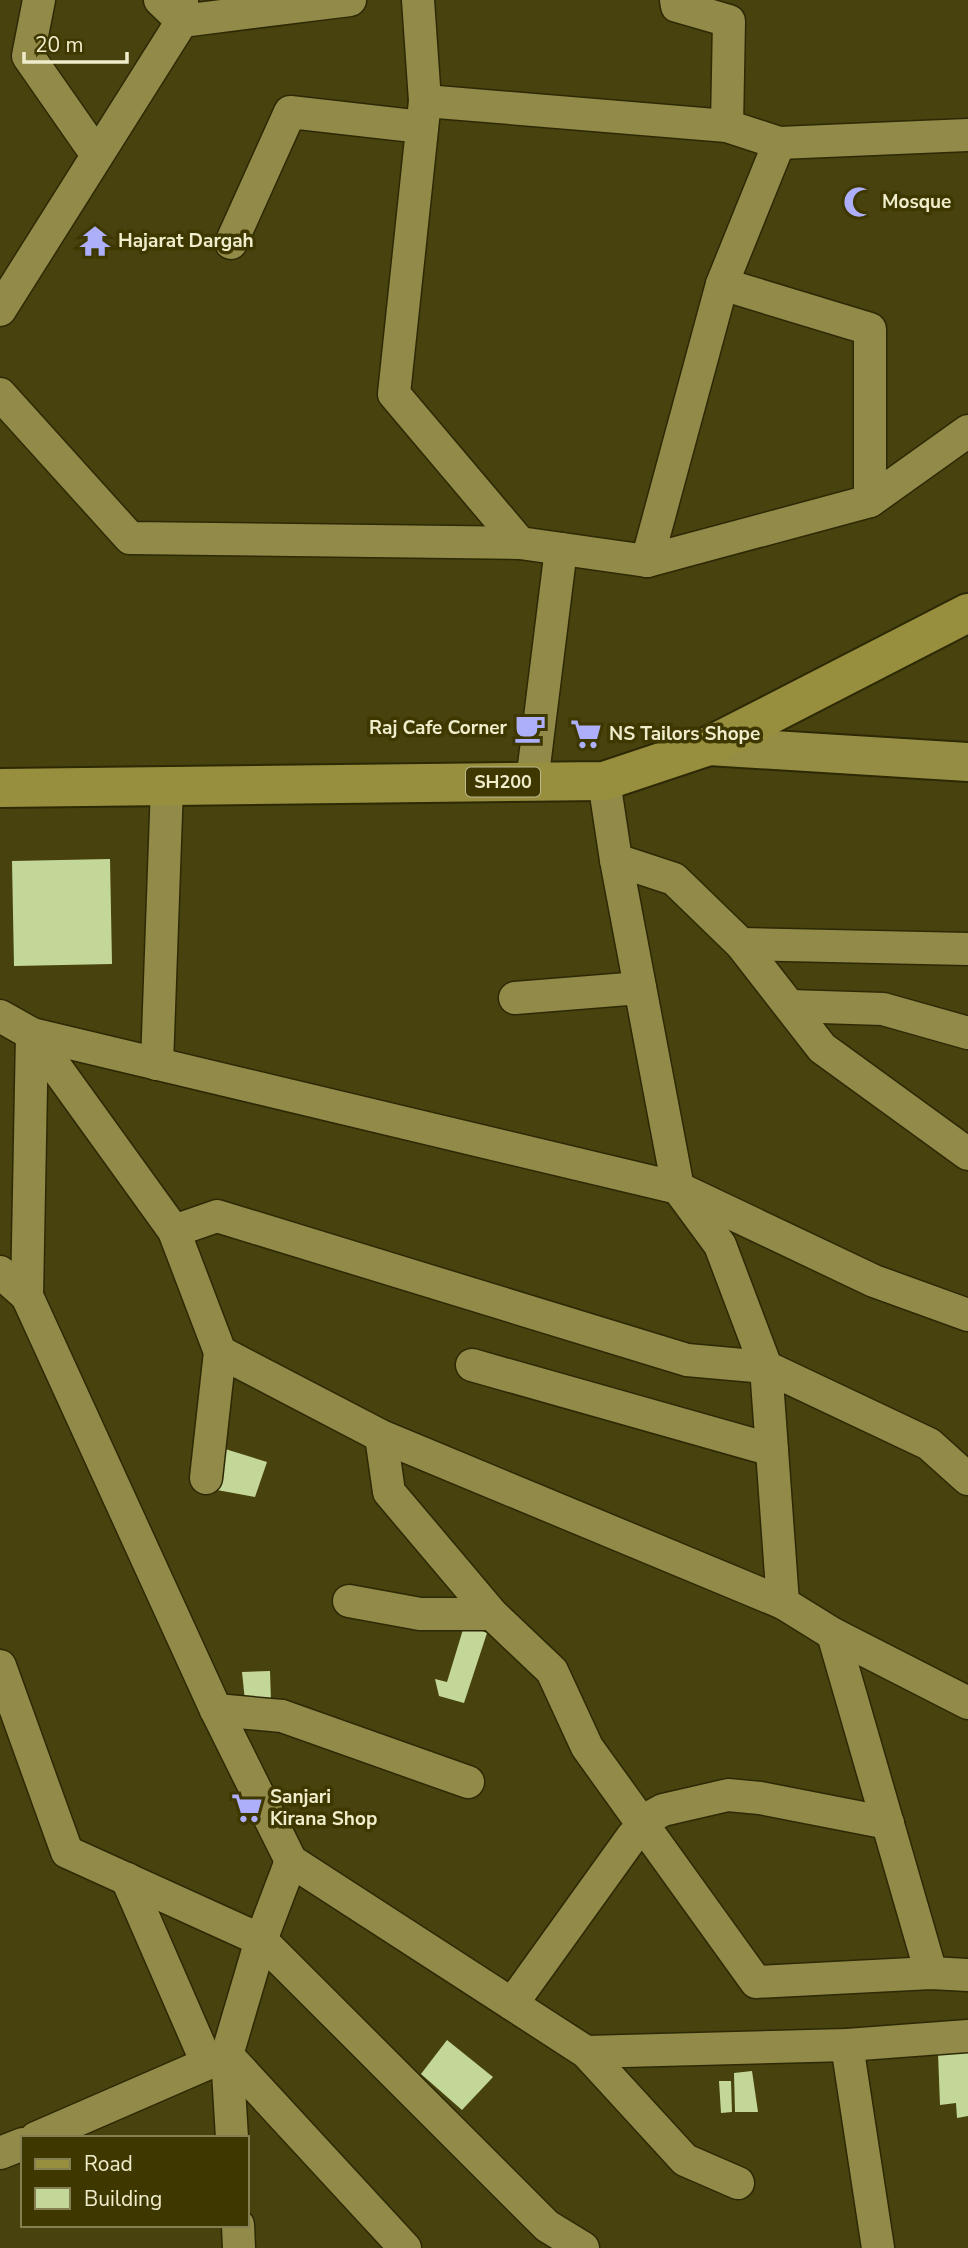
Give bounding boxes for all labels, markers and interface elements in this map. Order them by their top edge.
scale bar [24,21,128,65]
text: 20 m [35,31,84,59]
mosque icon: Mosque [842,185,876,219]
place label: Mosque [882,189,951,215]
temple icon: Hajarat Dargah [78,224,112,258]
place label: Hajarat Dargah [118,228,254,254]
cafe icon: Raj Cafe Corner [513,711,547,745]
place label: Raj Cafe Corner [369,715,508,741]
supermarket icon: NS Tailors Shope [569,717,603,751]
place label: NS Tailors Shope [609,721,760,747]
road number: SH200 [466,768,540,796]
place label: Sanjari Kirana Shop [270,1784,377,1832]
supermarket icon: Sanjari Kirana Shop [230,1791,264,1825]
legend [21,2136,248,2227]
text: Road [84,2150,133,2178]
text: Building [84,2185,162,2213]

